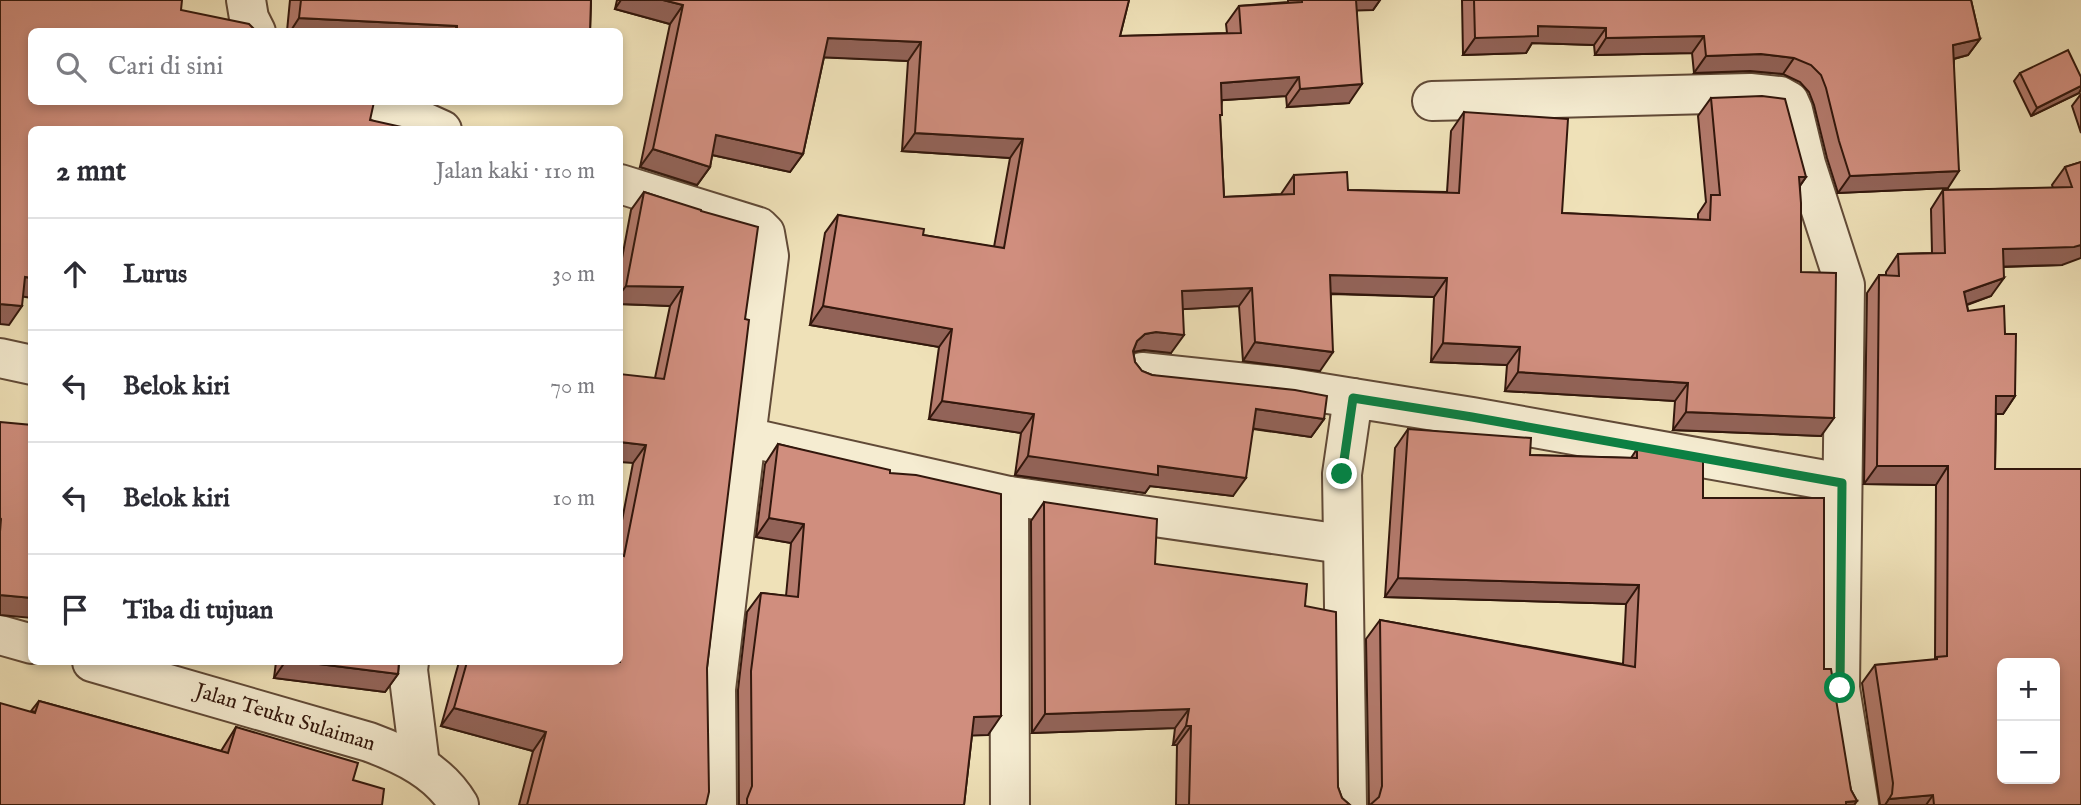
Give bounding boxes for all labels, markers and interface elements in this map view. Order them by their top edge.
search box [28,28,623,105]
icon: search [52,48,90,86]
text: Cari di sini [108,50,223,83]
text: 2 mnt [56,153,126,191]
text: Jalan kaki · 110 m [436,157,595,186]
icon: ahead [56,255,94,293]
text: Lurus [123,258,187,291]
text: 30 m [552,260,595,289]
icon: left [56,367,94,405]
text: Belok kiri [123,370,230,403]
text: 70 m [550,372,595,401]
route end [1326,458,1357,489]
icon: left [56,479,94,517]
text: Belok kiri [123,482,230,515]
text: 10 m [552,484,595,513]
icon: arrive [56,591,94,629]
text: Tiba di tujuan [123,594,273,627]
map controls [1997,658,2060,784]
button: + [1997,658,2060,721]
route start [1824,672,1855,703]
street label: Jalan Teuku Sulaiman [190,677,378,758]
button: − [1997,721,2060,784]

